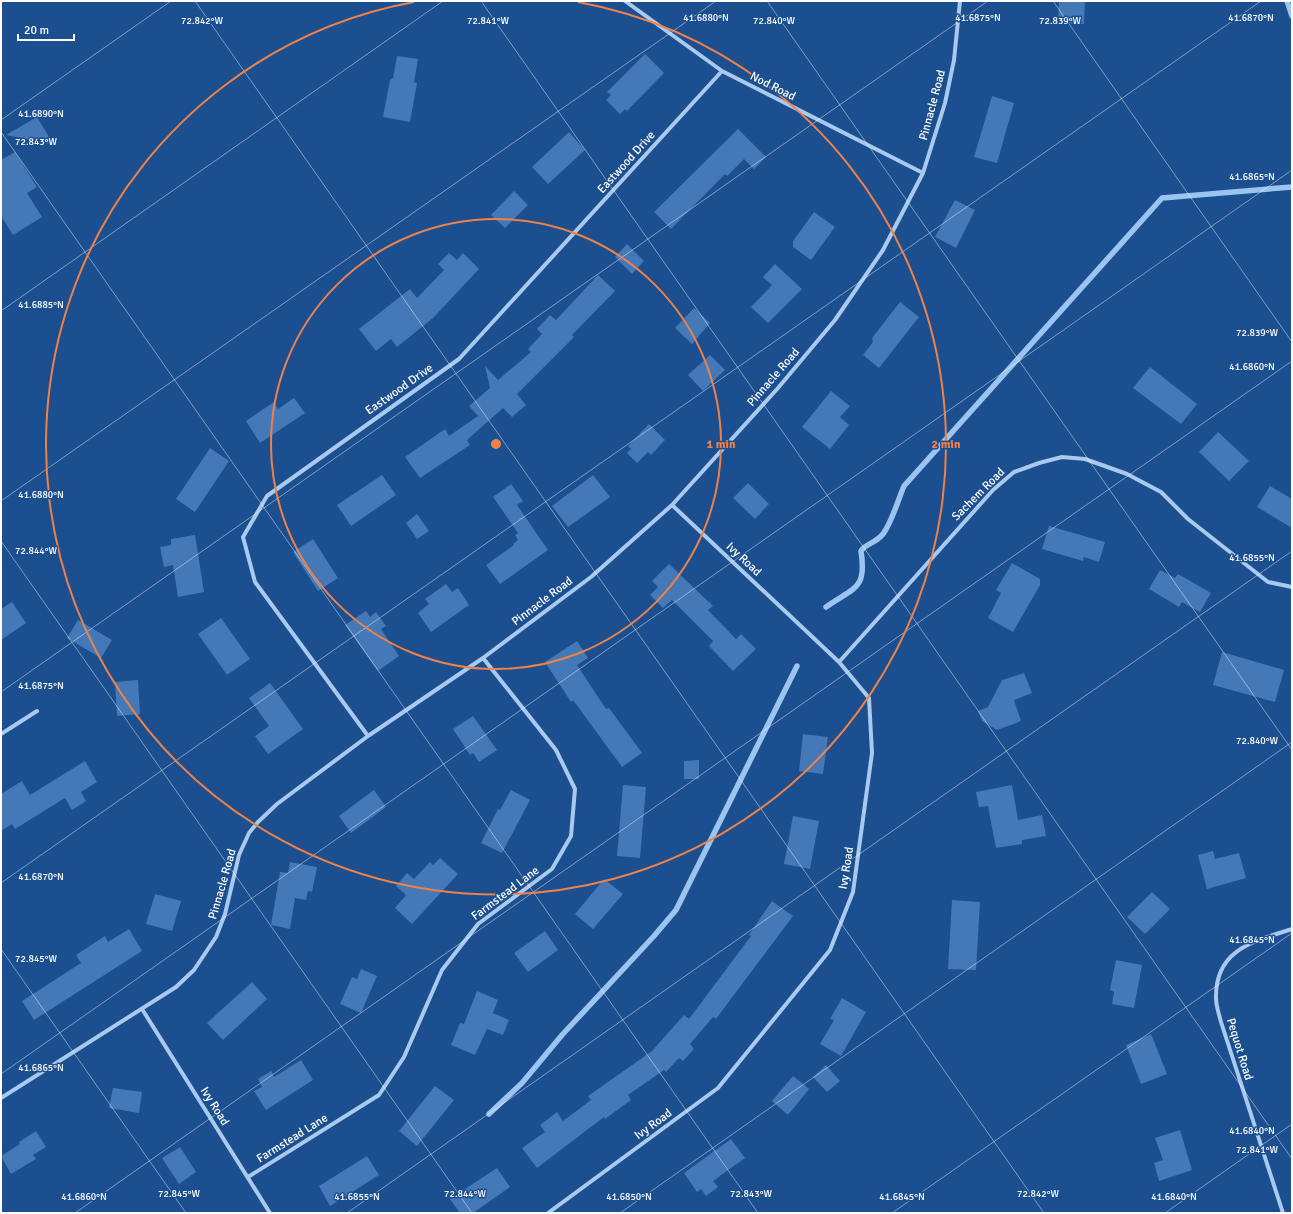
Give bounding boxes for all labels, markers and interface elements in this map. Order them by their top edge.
text: 41.6880°N [683,12,729,24]
text: 41.6875°N [955,12,1001,24]
text: 41.6870°N [1228,12,1274,24]
text: 72.842°W [181,15,223,27]
text: 72.841°W [467,15,509,27]
text: 72.840°W [753,15,795,27]
text: 72.839°W [1039,15,1081,27]
scale bar [18,16,74,42]
text: 20 m [24,23,49,38]
street label: Pinnacle Road [916,68,949,142]
street label: Nod Road [748,69,798,104]
text: 41.6890°N [18,108,64,120]
street label: Eastwood Drive [594,128,658,197]
text: 72.843°W [15,136,57,148]
text: 41.6865°N [1229,171,1275,183]
text: 41.6885°N [18,299,64,311]
text: 72.839°W [1236,327,1278,339]
street label: Pinnacle Road [744,345,803,410]
street label: Eastwood Drive [363,361,436,418]
text: 41.6860°N [1229,361,1275,373]
centre of rings [489,437,503,451]
text: 1 min [707,437,736,452]
text: 2 min [932,437,961,452]
street label: Sachem Road [949,465,1008,524]
text: 41.6880°N [18,489,64,501]
street label: Ivy Road [723,539,764,579]
text: 72.844°W [15,545,57,557]
text: 41.6855°N [1229,552,1275,564]
street label: Pinnacle Road [509,574,576,629]
text: 41.6875°N [18,680,64,692]
text: 72.840°W [1236,735,1278,747]
street label: Ivy Road [836,846,857,890]
street label: Pinnacle Road [205,847,240,921]
street label: Farmstead Lane [468,863,542,924]
text: 41.6870°N [18,871,64,883]
text: 41.6845°N [1229,934,1275,946]
text: 72.845°W [15,953,57,965]
street label: Pequot Road [1223,1016,1256,1082]
text: 41.6865°N [18,1062,64,1074]
street label: Ivy Road [197,1084,232,1128]
street label: Ivy Road [632,1106,675,1143]
street label: Farmstead Lane [254,1111,331,1166]
text: 41.6840°N [1229,1125,1275,1137]
text: 72.841°W [1236,1144,1278,1156]
text: 72.845°W [158,1188,200,1200]
text: 72.844°W [444,1188,486,1200]
text: 72.843°W [730,1188,772,1200]
text: 72.842°W [1017,1188,1059,1200]
text: 41.6860°N [61,1191,107,1203]
text: 41.6855°N [334,1191,380,1203]
text: 41.6850°N [606,1191,652,1203]
text: 41.6845°N [879,1191,925,1203]
text: 41.6840°N [1151,1191,1197,1203]

